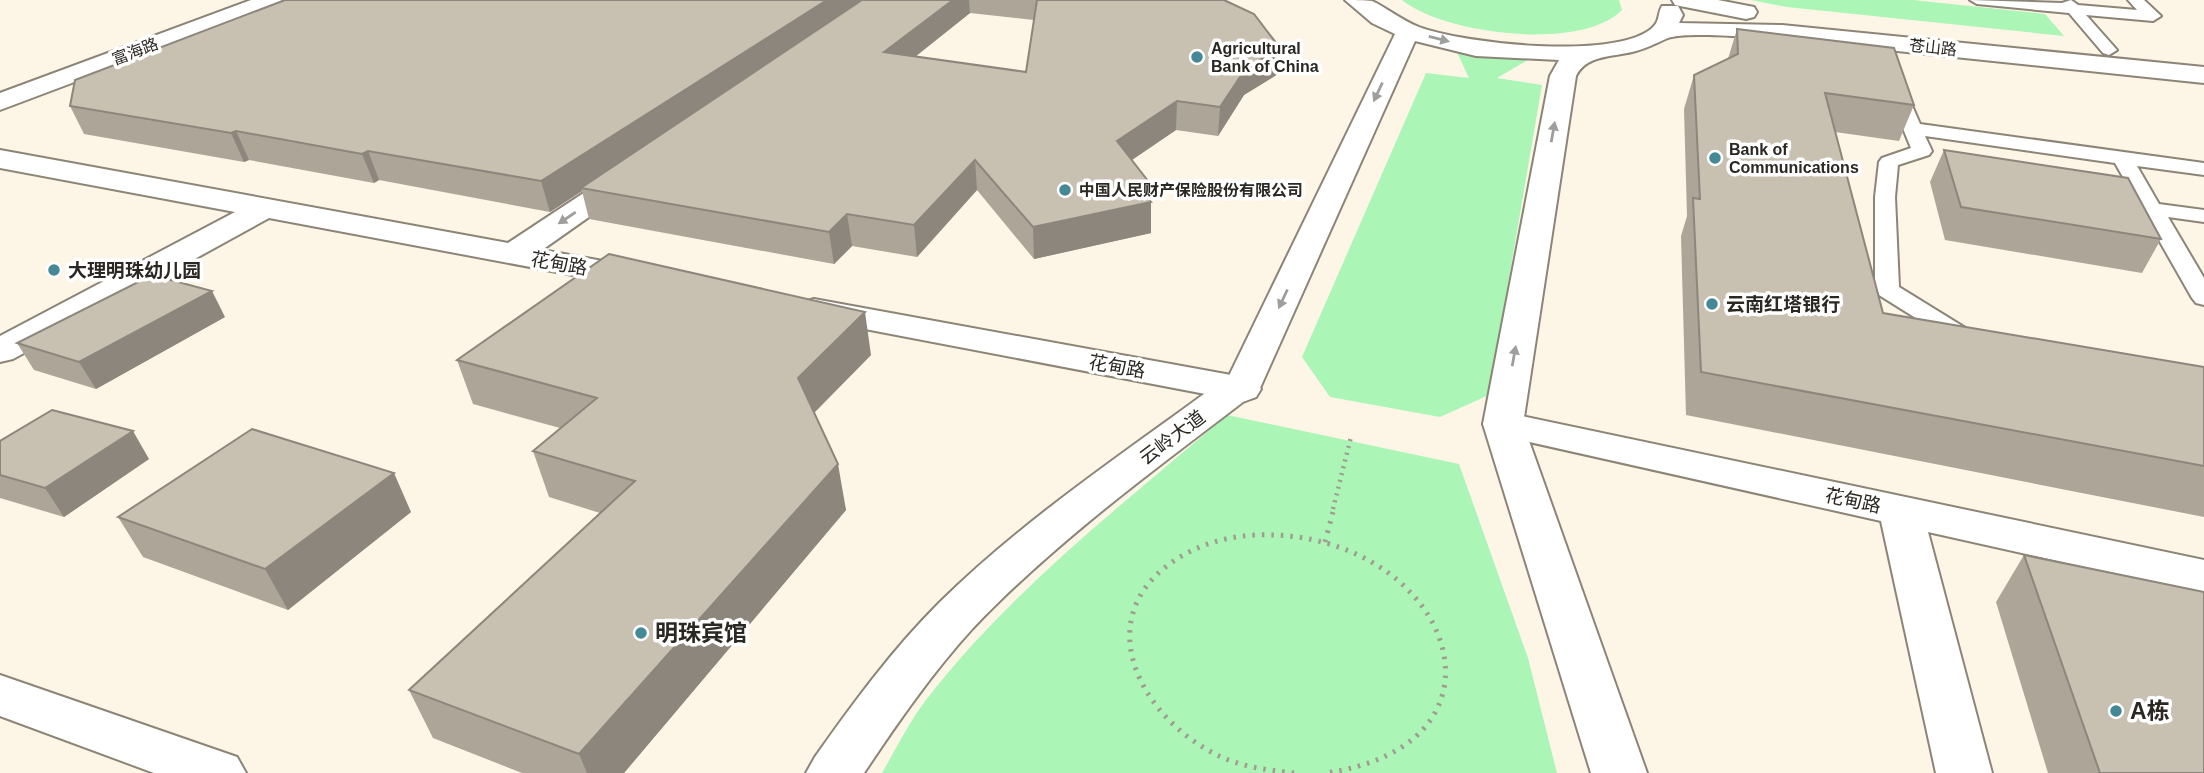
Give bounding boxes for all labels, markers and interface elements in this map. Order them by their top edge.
one-way arrow [1428,34,1450,45]
street label: 富海路 [110,35,161,68]
street label: 苍山路 [1908,37,1958,58]
place label: Agricultural Bank of China [1211,40,1319,75]
marker: Agricultural Bank of China [1189,49,1205,65]
one-way arrow [1372,82,1384,102]
one-way arrow [1548,121,1559,143]
place label: Bank of Communications [1729,141,1859,176]
marker: Bank of Communications [1707,150,1723,166]
marker: 中国人民财产保险股份有限公司 [1057,182,1073,198]
place label: 中国人民财产保险股份有限公司 [1079,182,1303,199]
one-way arrow [557,211,576,224]
street label: 花甸路 [529,248,589,279]
place label: 大理明珠幼儿园 [68,260,201,281]
marker: 大理明珠幼儿园 [46,262,62,278]
one-way arrow [1277,288,1288,309]
place label: 云南红塔银行 [1726,294,1840,315]
marker: 云南红塔银行 [1704,296,1720,312]
one-way arrow [1509,345,1520,367]
street label: 花甸路 [1087,351,1147,382]
street label: 云岭大道 [1136,406,1209,469]
street label: 花甸路 [1823,484,1883,517]
place label: 明珠宾馆 [655,620,747,646]
marker: 明珠宾馆 [633,625,649,641]
place label: A栋 [2130,698,2170,724]
marker: A栋 [2108,703,2124,719]

